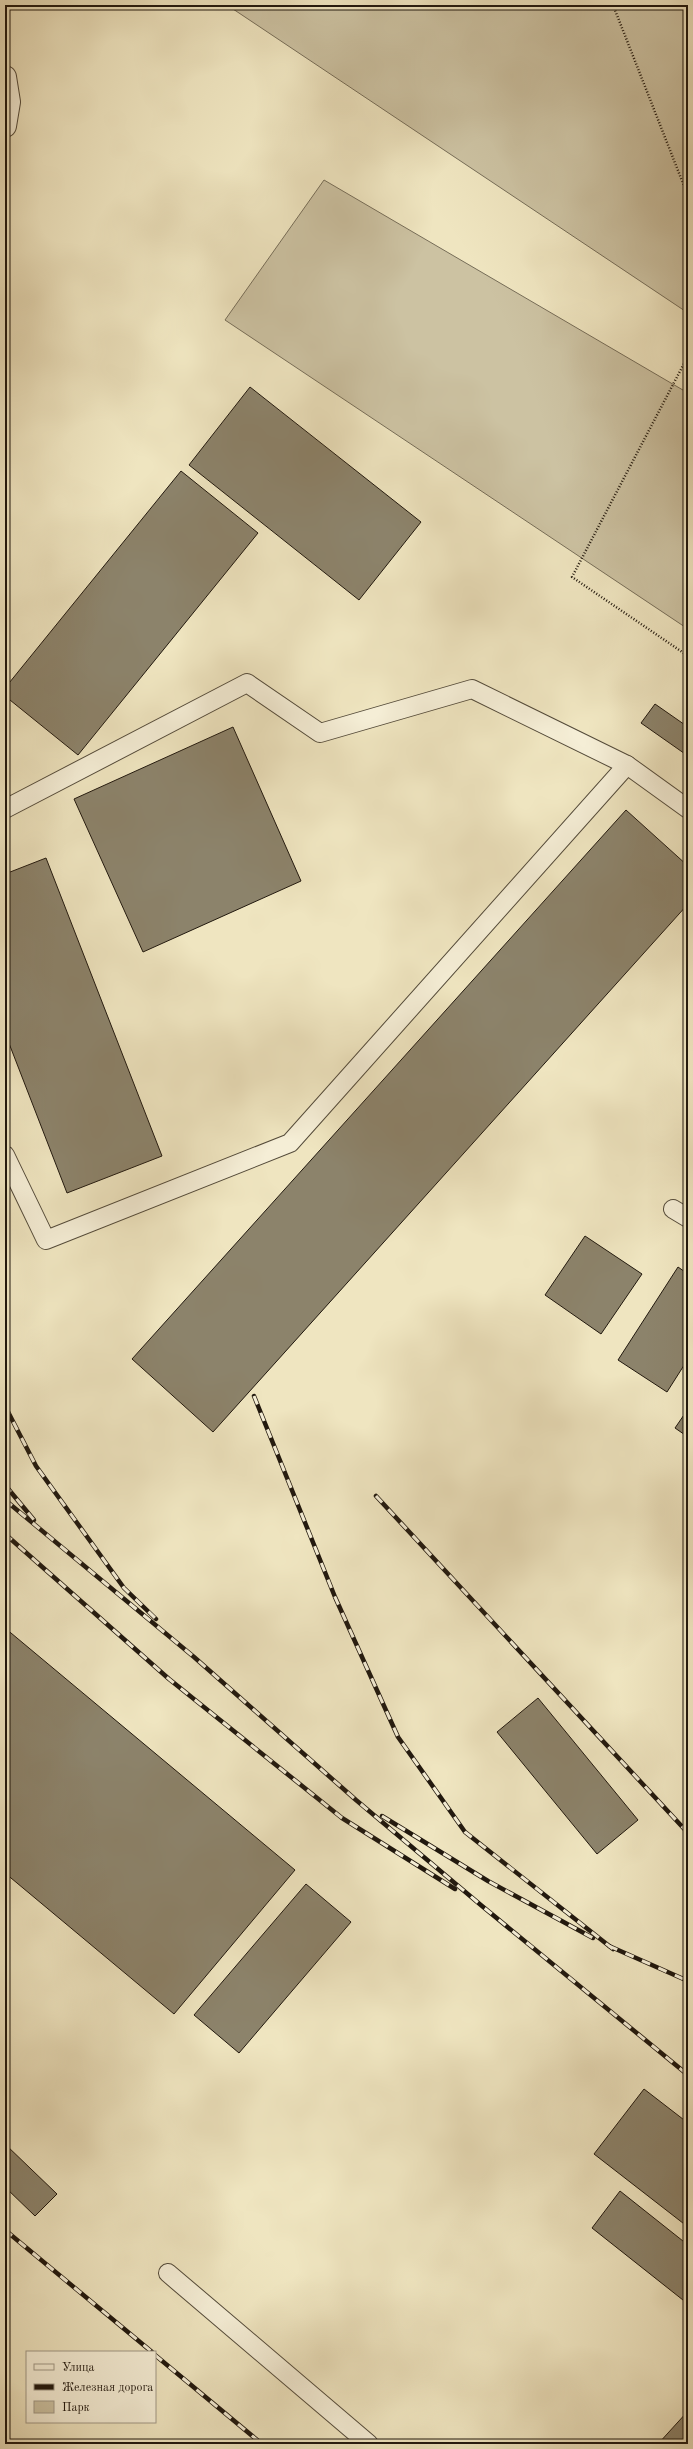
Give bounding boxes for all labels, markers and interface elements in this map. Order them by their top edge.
legend [26,2351,156,2423]
text: Улица [62,2362,95,2374]
text: Железная дорога [62,2382,153,2394]
text: Парк [62,2402,90,2414]

